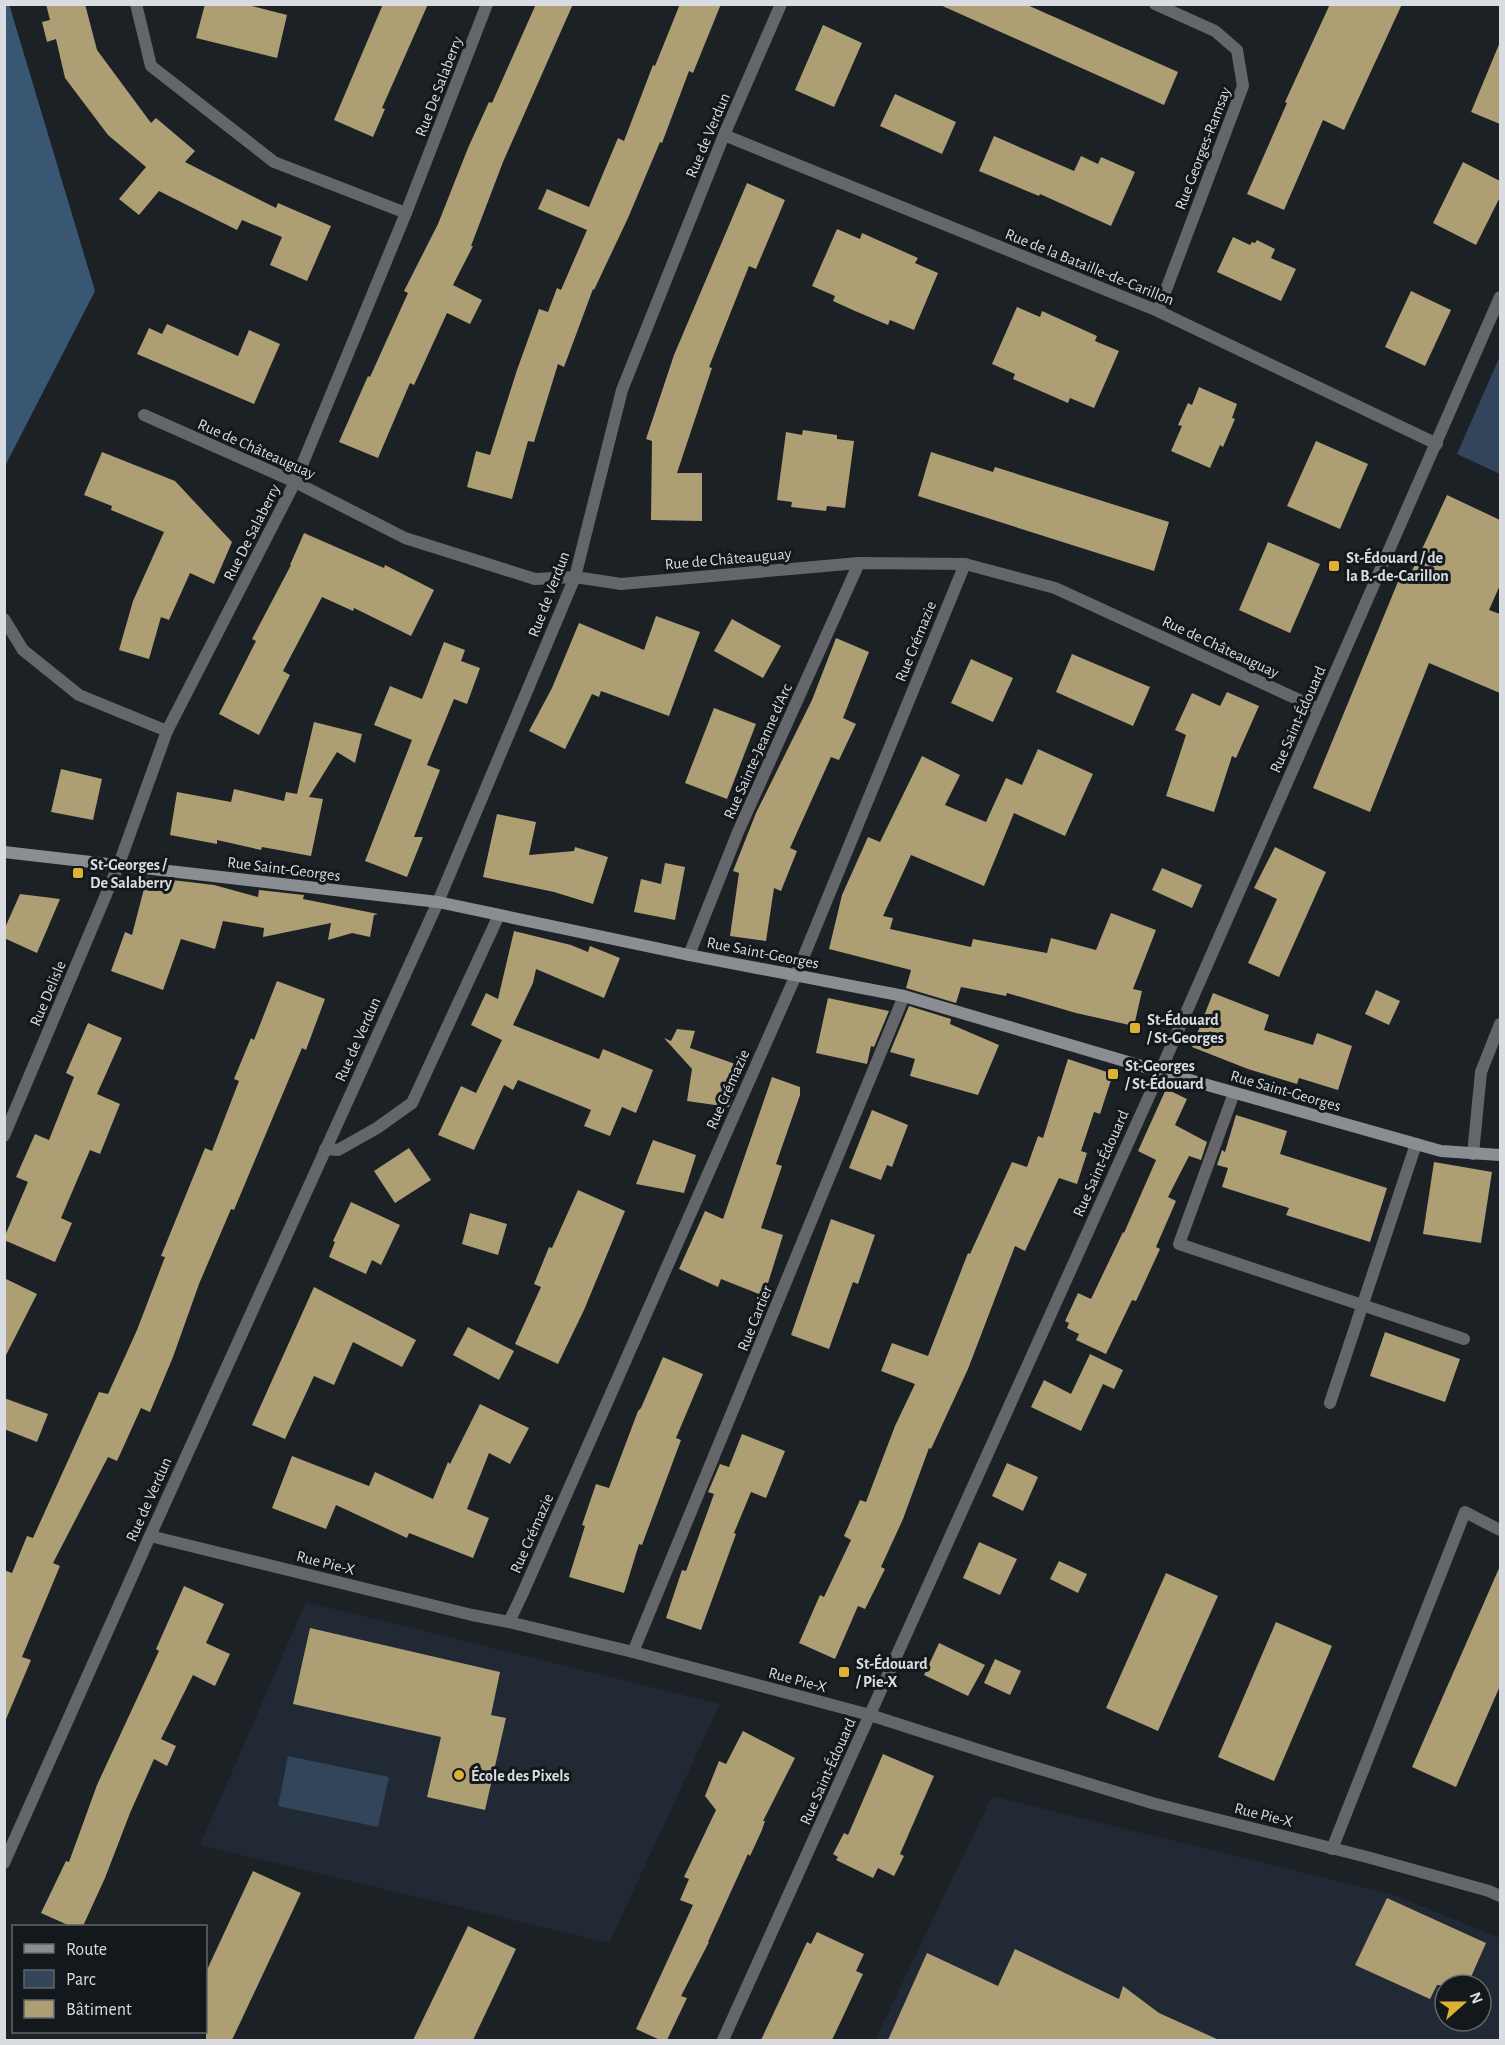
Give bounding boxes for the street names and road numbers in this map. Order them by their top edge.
street label: Rue De Salaberry [412,34,466,139]
street label: Rue Georges-Ramsay [1172,85,1235,212]
street label: Rue de Verdun [683,91,733,180]
street label: Rue de la Bataille-de-Carillon [1003,226,1176,308]
street label: Rue de Châteauguay [195,416,318,483]
street label: Rue De Salaberry [221,481,284,584]
street label: Rue de Châteauguay [664,545,792,573]
street label: Rue de Verdun [525,549,573,639]
street label: Rue Crémazie [893,599,939,684]
street label: Rue de Châteauguay [1159,613,1282,682]
street label: Rue Saint-Édouard [1265,663,1329,775]
street label: Rue Sainte-Jeanne d'Arc [721,681,795,821]
street label: Rue Saint-Georges [226,854,341,884]
street label: Rue Saint-Georges [705,934,820,972]
street label: Rue Delisle [27,958,69,1029]
street label: Rue de Verdun [332,995,384,1084]
street label: Rue Crémazie [703,1047,753,1132]
street label: Rue Saint-Georges [1229,1068,1343,1114]
street label: Rue Saint-Édouard [1068,1107,1132,1219]
street label: Rue Cartier [735,1283,776,1353]
street label: Rue de Verdun [123,1455,175,1544]
street label: Rue Crémazie [507,1491,557,1576]
street label: Rue Pie-X [295,1548,357,1578]
street label: Rue Pie-X [767,1665,829,1696]
street label: Rue Saint-Édouard [795,1715,859,1827]
street label: Rue Pie-X [1233,1800,1295,1830]

